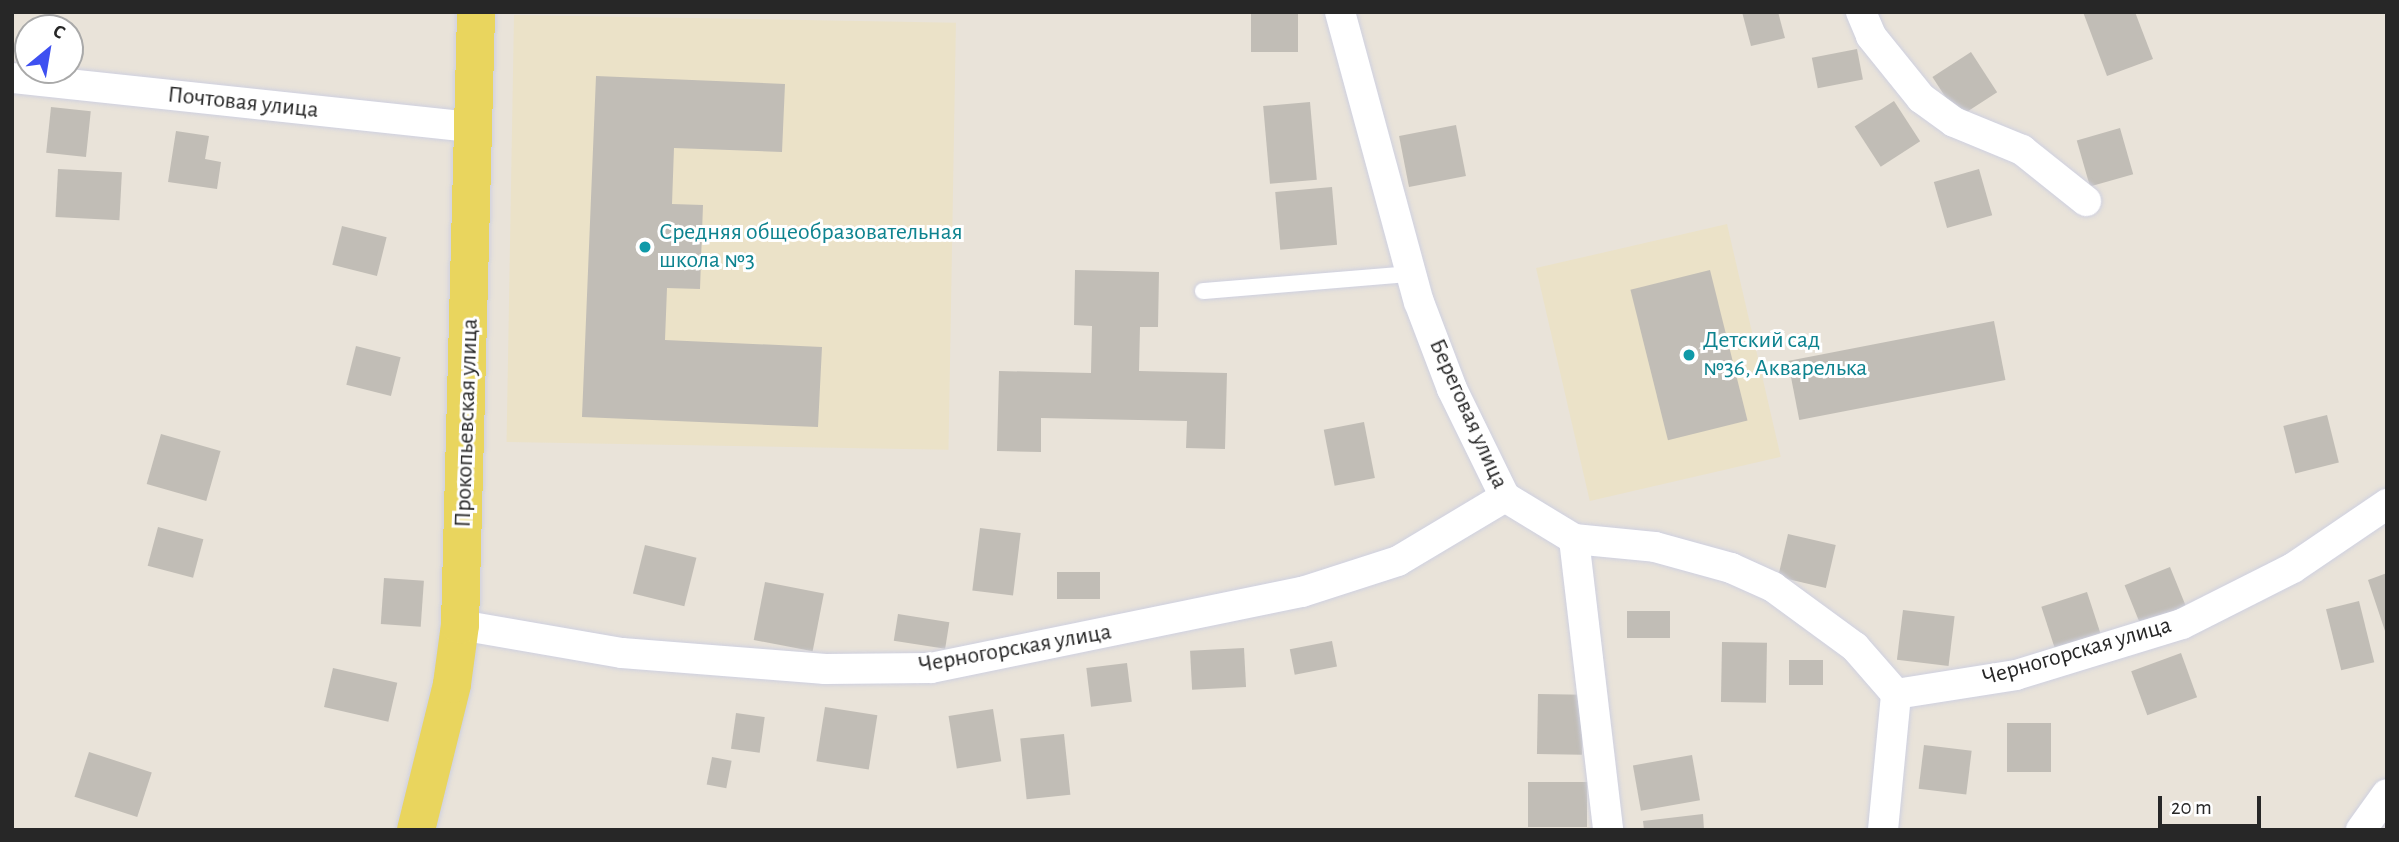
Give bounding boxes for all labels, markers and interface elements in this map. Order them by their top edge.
north arrow [14,14,84,84]
text: С [49,21,68,43]
street label: Почтовая улица [166,81,320,125]
place label: Средняя общеобразовательная школа №3 [659,219,963,275]
marker: Средняя общеобразовательная школа №3 [637,239,653,255]
street label: Прокопьевская улица [449,318,485,528]
place label: Детский сад №36, Акварелька [1703,327,1867,383]
street label: Береговая улица [1422,334,1514,494]
marker: Детский сад №36, Акварелька [1681,347,1697,363]
street label: Черногорская улица [1979,611,2175,693]
street label: Черногорская улица [916,618,1114,680]
scale bar [2161,782,2264,826]
text: 20 m [2171,797,2212,818]

